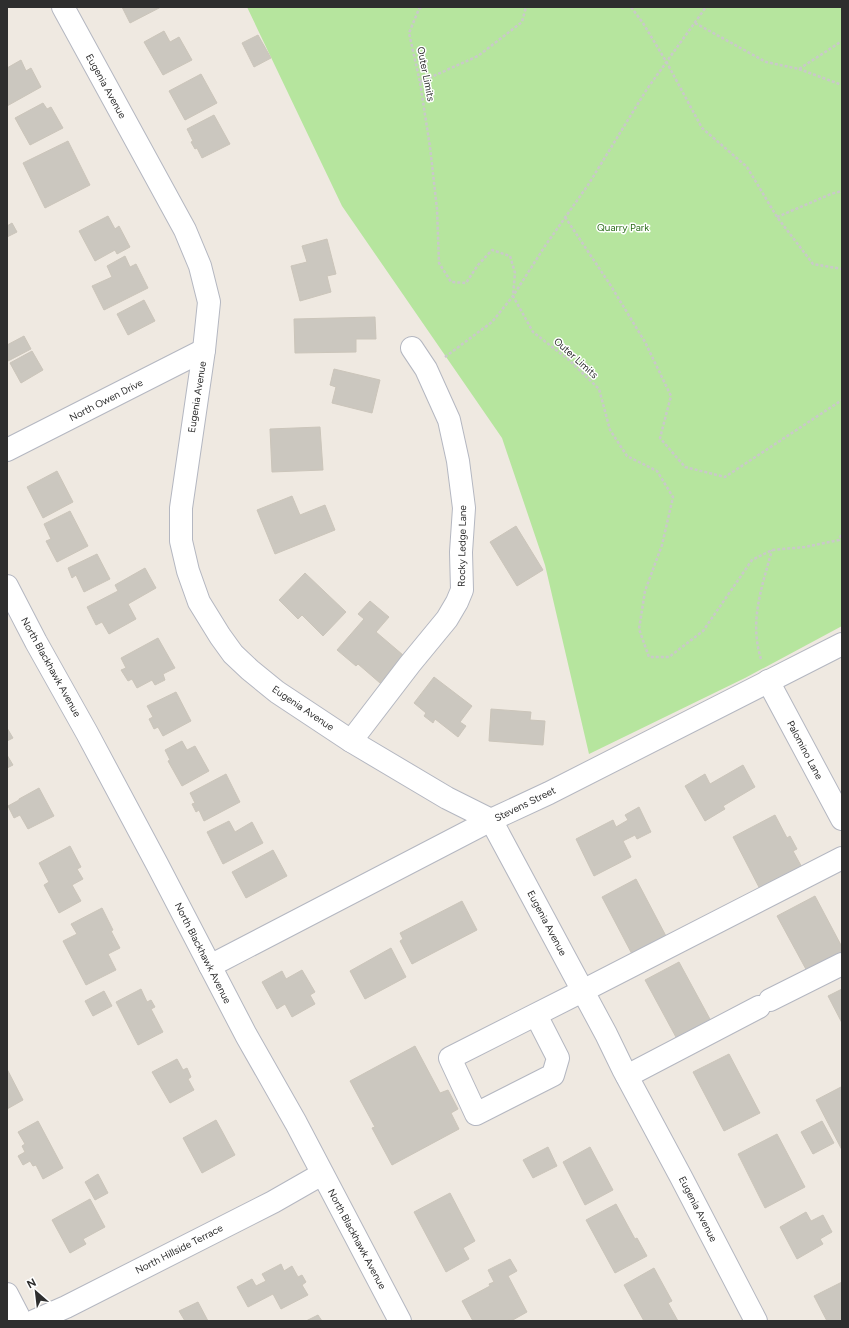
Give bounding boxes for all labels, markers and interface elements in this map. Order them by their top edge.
street label: Outer Limits [414,46,438,103]
street label: Eugenia Avenue [83,51,129,121]
park label: Quarry Park [597,221,649,234]
street label: Outer Limits [551,335,601,382]
street label: Eugenia Avenue [185,360,209,434]
street label: North Owen Drive [67,376,145,424]
street label: Rocky Ledge Lane [455,505,469,587]
street label: North Blackhawk Avenue [18,615,84,720]
street label: Eugenia Avenue [269,682,337,734]
street label: Palomino Lane [784,718,826,782]
street label: Stevens Street [492,783,558,824]
street label: Eugenia Avenue [524,888,570,958]
street label: North Blackhawk Avenue [172,900,234,1006]
street label: Eugenia Avenue [676,1174,720,1245]
street label: North Blackhawk Avenue [325,1186,389,1292]
street label: North Hillside Terrace [133,1221,226,1277]
north arrow [16,1272,56,1312]
text: N [25,1276,38,1291]

